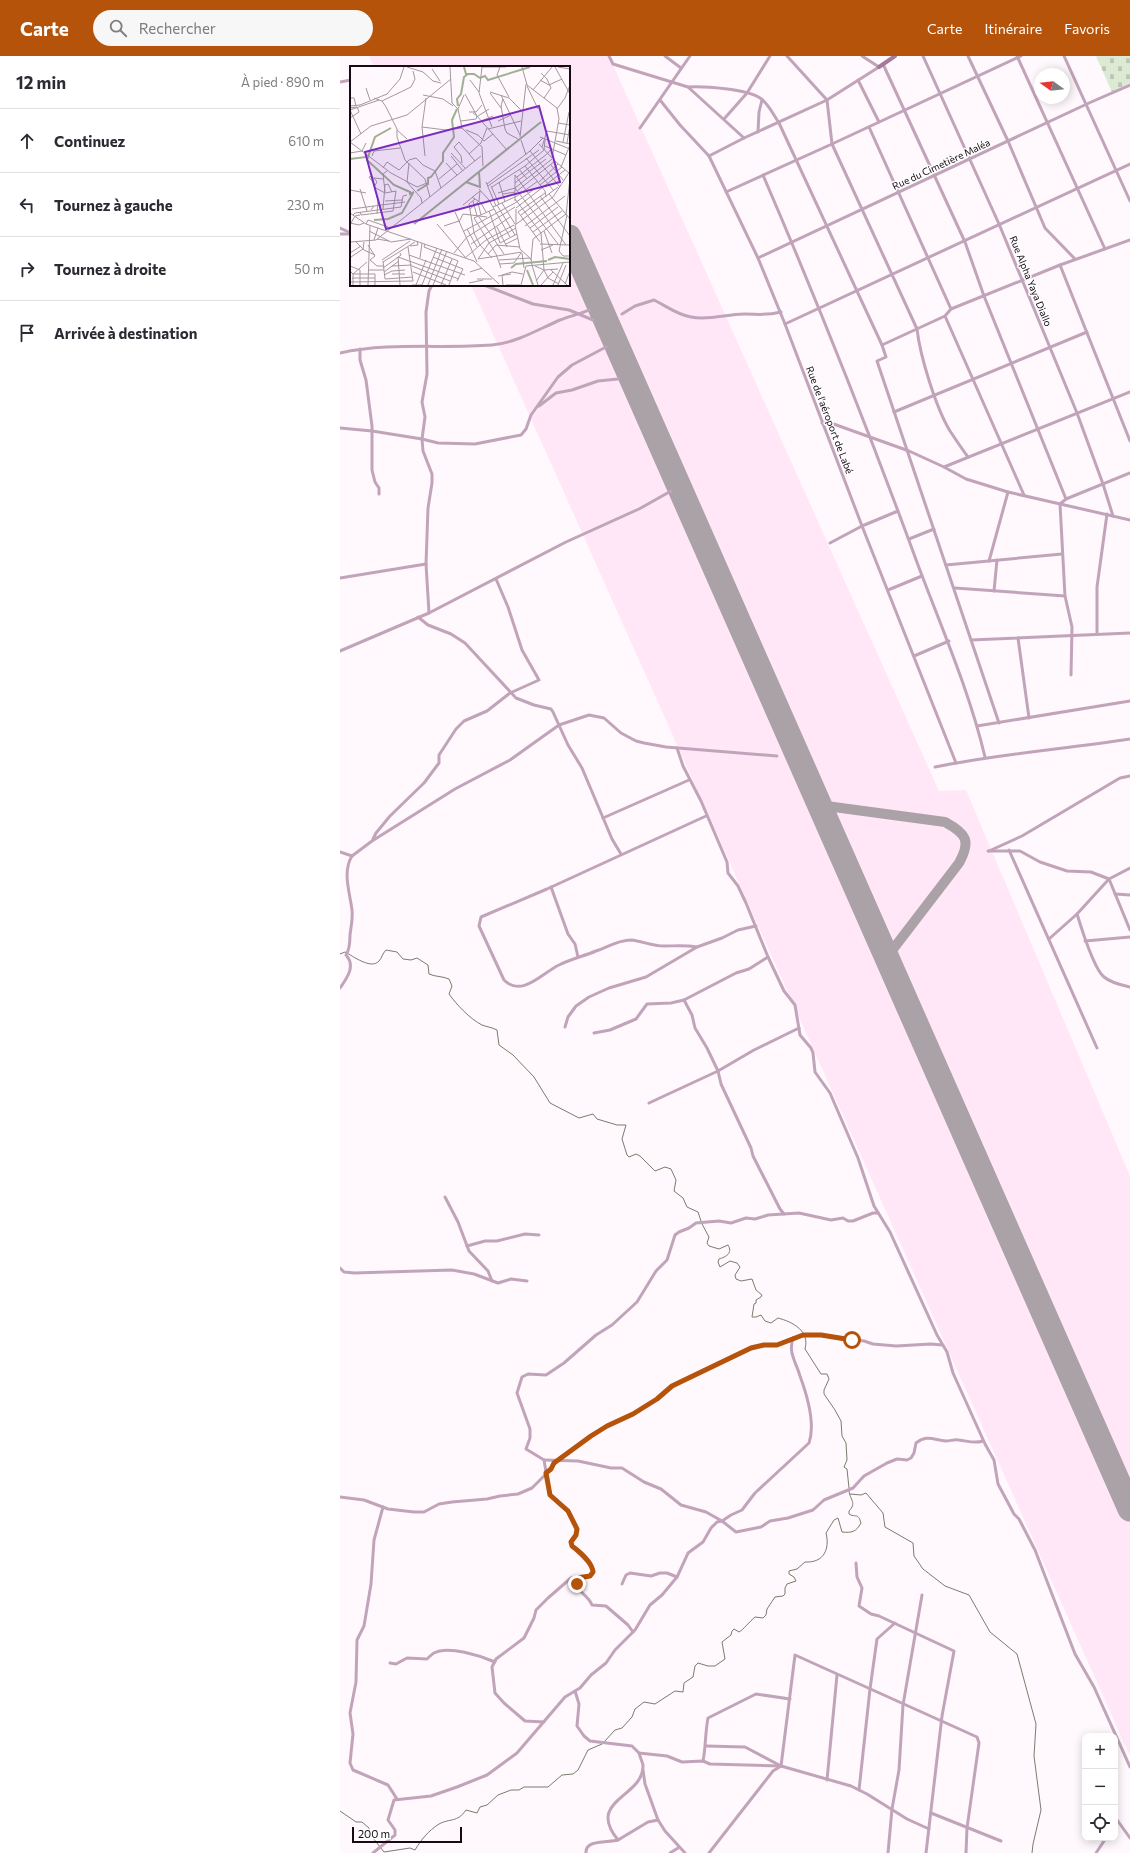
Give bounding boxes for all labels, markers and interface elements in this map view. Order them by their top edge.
search box [93,10,373,46]
text: Carte [20,17,69,40]
icon: search [107,17,129,39]
text: Rechercher [139,19,216,37]
text: Carte [927,20,962,37]
text: Itinéraire [984,20,1042,37]
text: Favoris [1064,20,1110,37]
inset map [350,66,570,286]
north arrow [1034,68,1070,104]
text: 12 min [16,72,66,93]
text: À pied · 890 m [241,74,324,90]
icon: ahead [16,130,38,152]
text: Continuez [54,132,125,150]
text: 610 m [288,133,324,149]
street label: Rue du Cimetière Maléa [890,136,992,192]
icon: left [16,194,38,216]
text: Tournez à gauche [54,196,173,214]
text: 230 m [287,197,324,213]
street label: Rue Alpha Yaya Diallo [1007,234,1055,328]
icon: right [16,258,38,280]
text: Tournez à droite [54,260,166,278]
text: 50 m [294,261,324,277]
icon: arrive [16,322,38,344]
text: Arrivée à destination [54,324,197,342]
street label: Rue de l'aéroport de Labé [804,365,856,475]
route start [843,1331,861,1349]
route end [568,1575,586,1593]
map controls [1082,1733,1118,1841]
button: + [1082,1733,1118,1769]
button: − [1082,1769,1118,1805]
button: locate [1082,1805,1118,1841]
scale bar [352,1825,462,1844]
text: 200 m [358,1827,390,1840]

